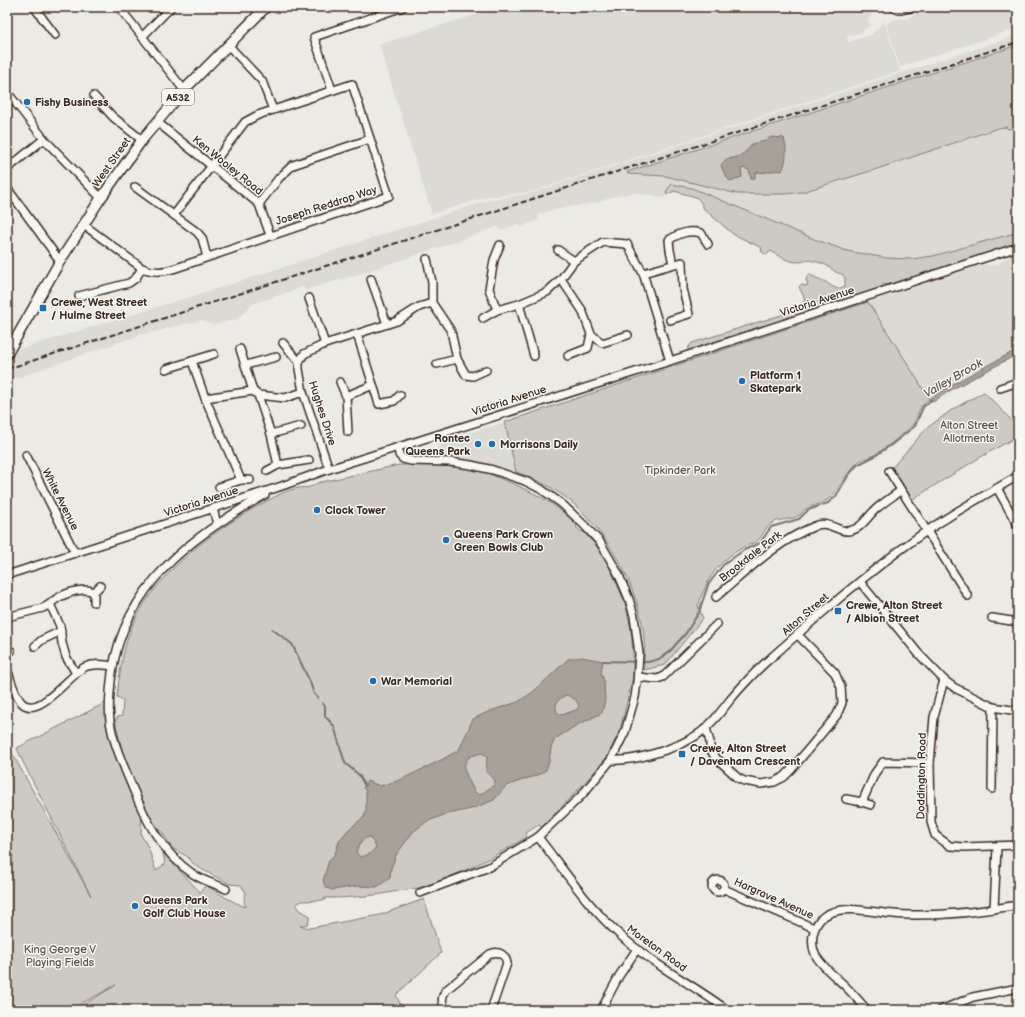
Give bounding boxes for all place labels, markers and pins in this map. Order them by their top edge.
place label: Fishy Business [35,96,109,109]
marker: Fishy Business [22,97,32,107]
place label: Crewe, West Street / Hulme Street [51,296,147,322]
marker: Crewe, West Street / Hulme Street [38,303,48,313]
place label: Platform 1 Skatepark [750,369,801,395]
marker: Platform 1 Skatepark [737,376,747,386]
place label: Rontec Queens Park [405,432,470,458]
place label: Morrisons Daily [500,438,578,451]
marker: Rontec Queens Park [473,439,483,449]
marker: Morrisons Daily [487,439,497,449]
place label: Clock Tower [325,504,386,517]
marker: Clock Tower [312,505,322,515]
place label: Queens Park Crown Green Bowls Club [454,528,553,554]
marker: Queens Park Crown Green Bowls Club [441,535,451,545]
place label: Crewe, Alton Street / Albion Street [846,599,943,625]
marker: Crewe, Alton Street / Albion Street [833,606,843,616]
place label: War Memorial [381,675,452,688]
marker: War Memorial [368,676,378,686]
place label: Crewe, Alton Street / Davenham Crescent [690,742,801,768]
marker: Crewe, Alton Street / Davenham Crescent [677,749,687,759]
place label: Queens Park Golf Club House [143,894,226,920]
marker: Queens Park Golf Club House [130,901,140,911]

